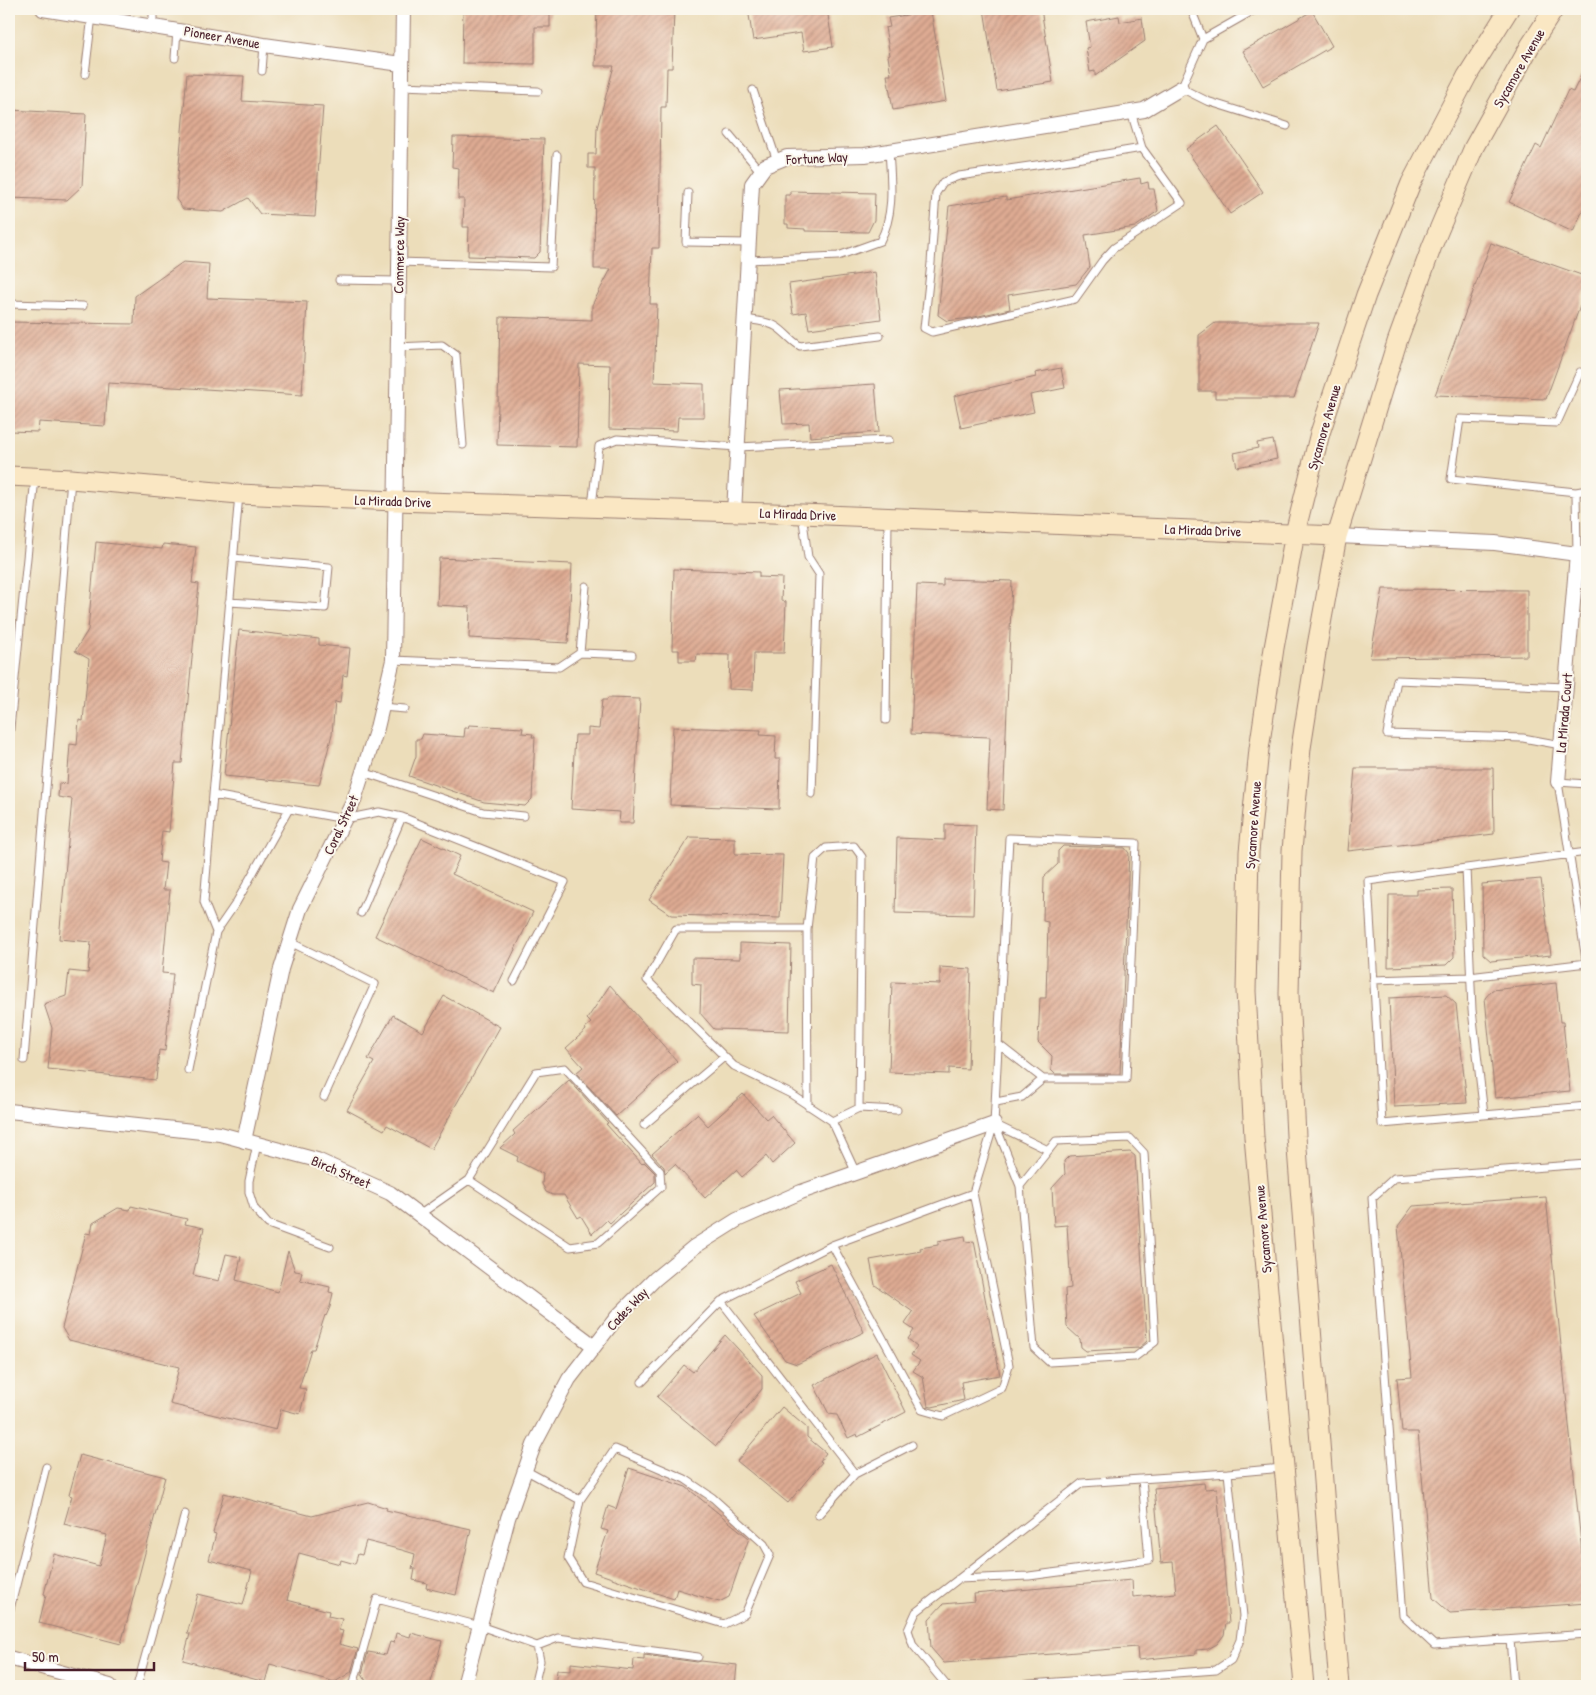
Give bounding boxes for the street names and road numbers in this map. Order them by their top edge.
street label: Pioneer Avenue [182,20,262,53]
street label: Sycamore Avenue [1488,24,1550,111]
street label: Fortune Way [785,146,848,170]
street label: Commerce Way [388,216,410,294]
street label: Sycamore Avenue [1302,381,1346,472]
street label: La Mirada Drive [354,490,432,511]
street label: La Mirada Drive [759,503,837,524]
street label: La Mirada Drive [1164,519,1242,540]
street label: La Mirada Court [1551,672,1576,753]
street label: Sycamore Avenue [1240,780,1266,870]
street label: Coral Street [318,792,363,858]
street label: Birch Street [309,1151,374,1193]
street label: Sycamore Avenue [1249,1184,1277,1274]
street label: Cades Way [602,1283,652,1335]

